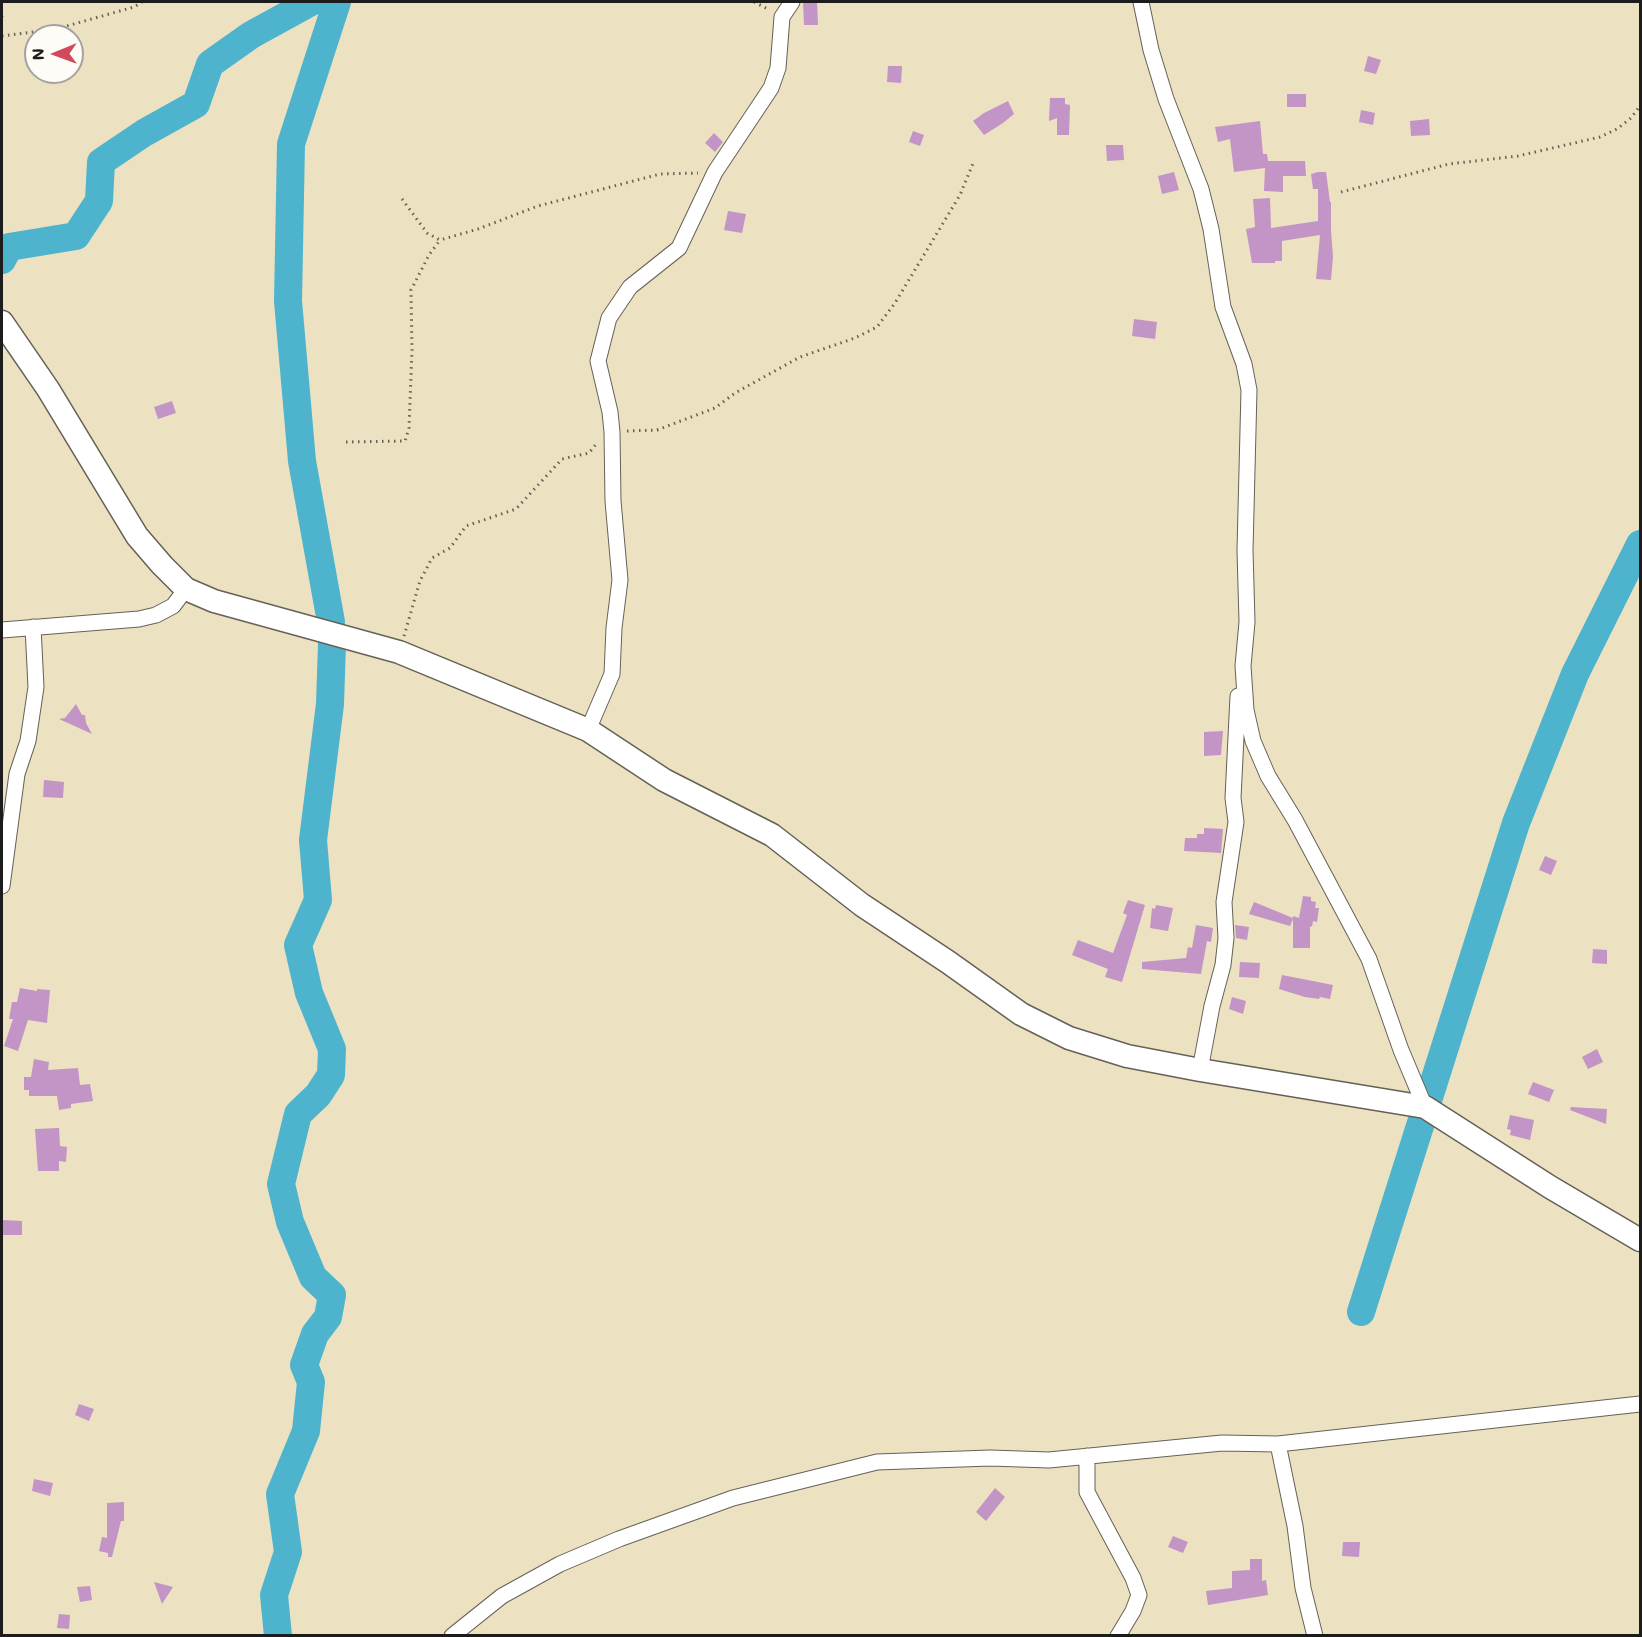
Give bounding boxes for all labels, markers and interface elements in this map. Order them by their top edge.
north arrow [24,24,84,84]
text: N [27,48,48,61]

